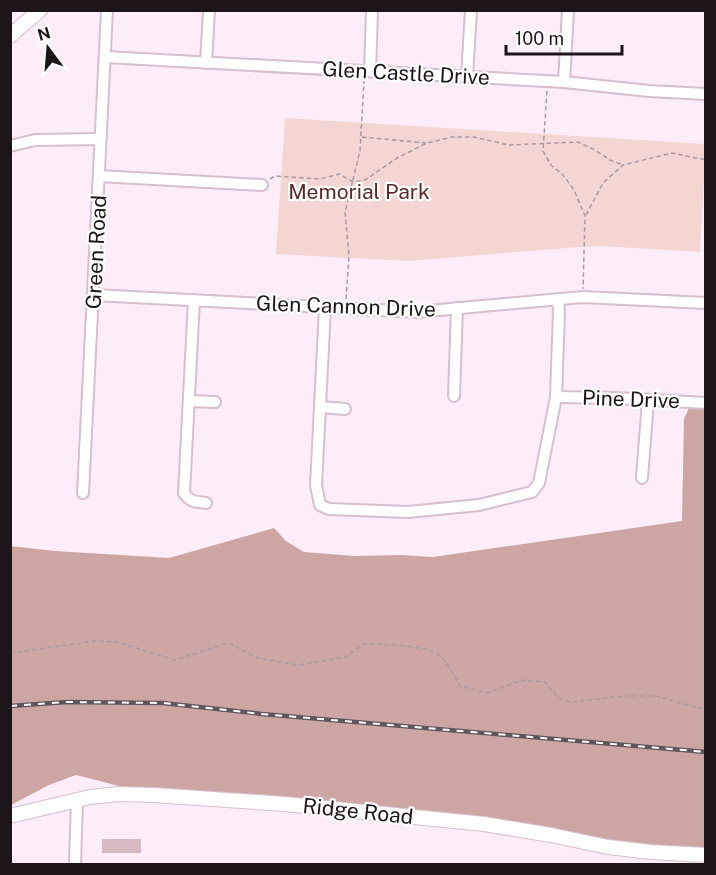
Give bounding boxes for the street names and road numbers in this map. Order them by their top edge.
street label: Glen Castle Drive [322,56,490,90]
street label: Green Road [81,194,111,310]
street label: Glen Cannon Drive [256,290,436,322]
street label: Pine Drive [582,385,680,413]
street label: Ridge Road [301,793,415,829]

